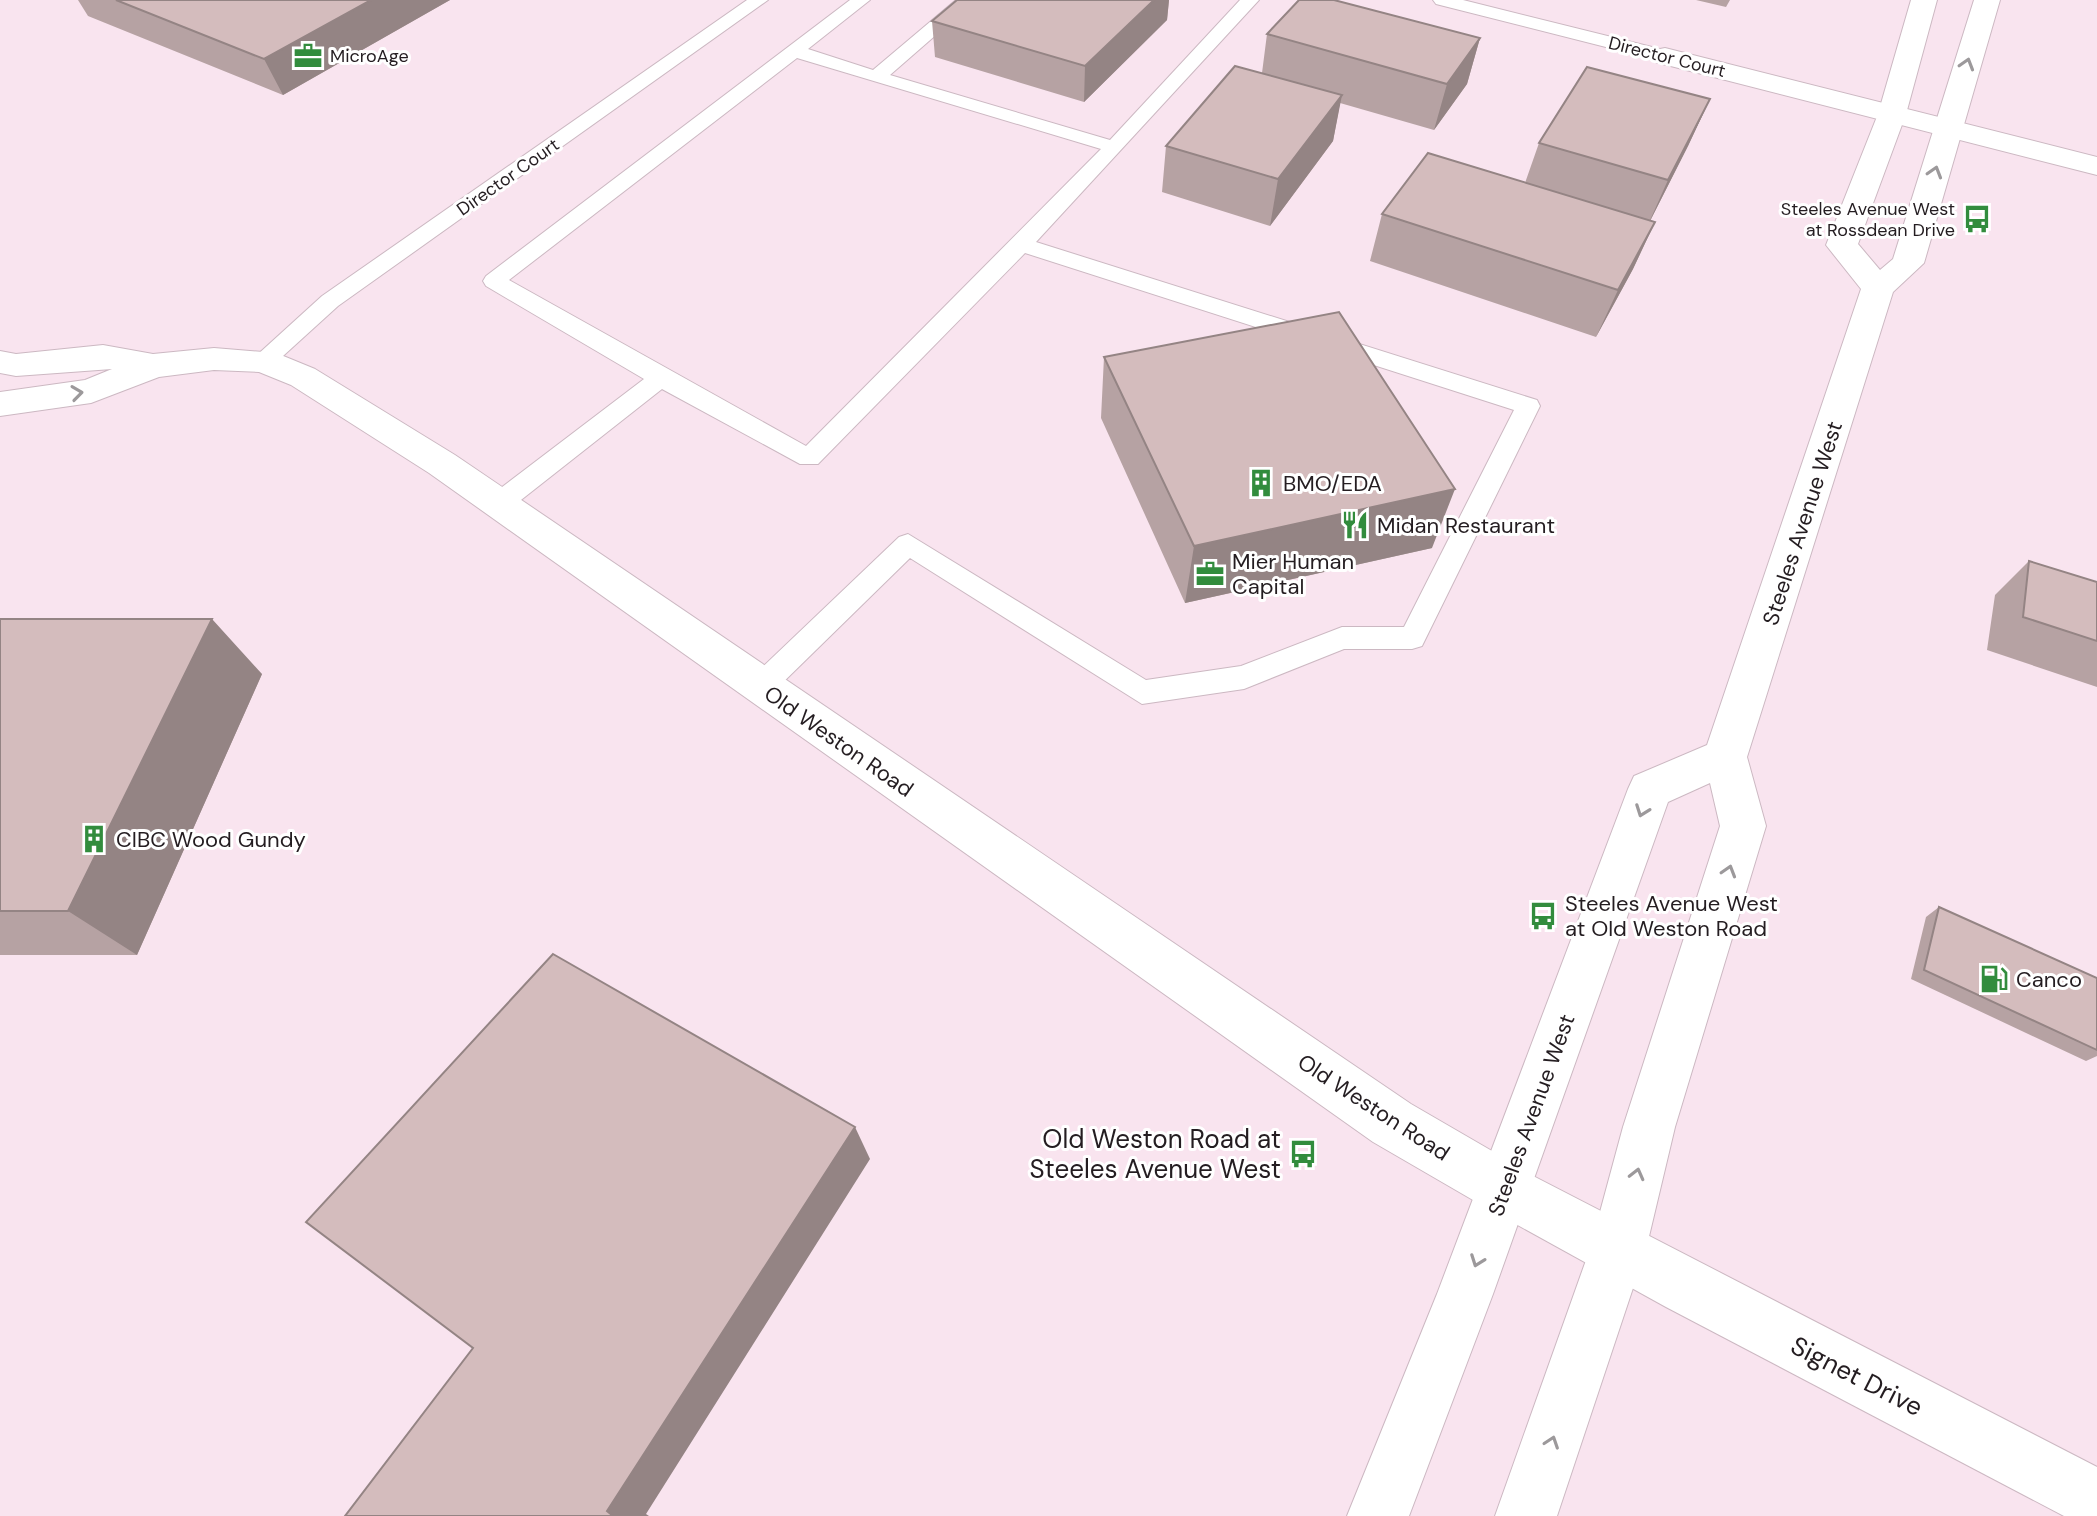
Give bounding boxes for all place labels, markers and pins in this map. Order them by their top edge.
office icon: MicroAge [293,41,323,71]
place label: MicroAge [330,44,409,68]
place label: Steeles Avenue West at Rossdean Drive [1781,197,1955,242]
bus stop icon: Steeles Avenue West at Rossdean Drive [1962,204,1992,234]
building icon: BMO/EDA [1246,468,1276,498]
place label: BMO/EDA [1283,469,1382,498]
restaurant icon: Midan Restaurant [1340,510,1370,540]
place label: Midan Restaurant [1377,511,1555,540]
place label: Mier Human Capital [1232,547,1354,601]
office icon: Mier Human Capital [1195,559,1225,589]
building icon: CIBC Wood Gundy [79,824,109,854]
place label: CIBC Wood Gundy [116,825,306,854]
place label: Steeles Avenue West at Old Weston Road [1565,889,1778,943]
bus stop icon: Steeles Avenue West at Old Weston Road [1528,901,1558,931]
fuel station icon: Canco [1979,964,2009,994]
place label: Canco [2016,965,2082,994]
place label: Old Weston Road at Steeles Avenue West [1029,1122,1281,1186]
bus stop icon: Old Weston Road at Steeles Avenue West [1288,1139,1318,1169]

